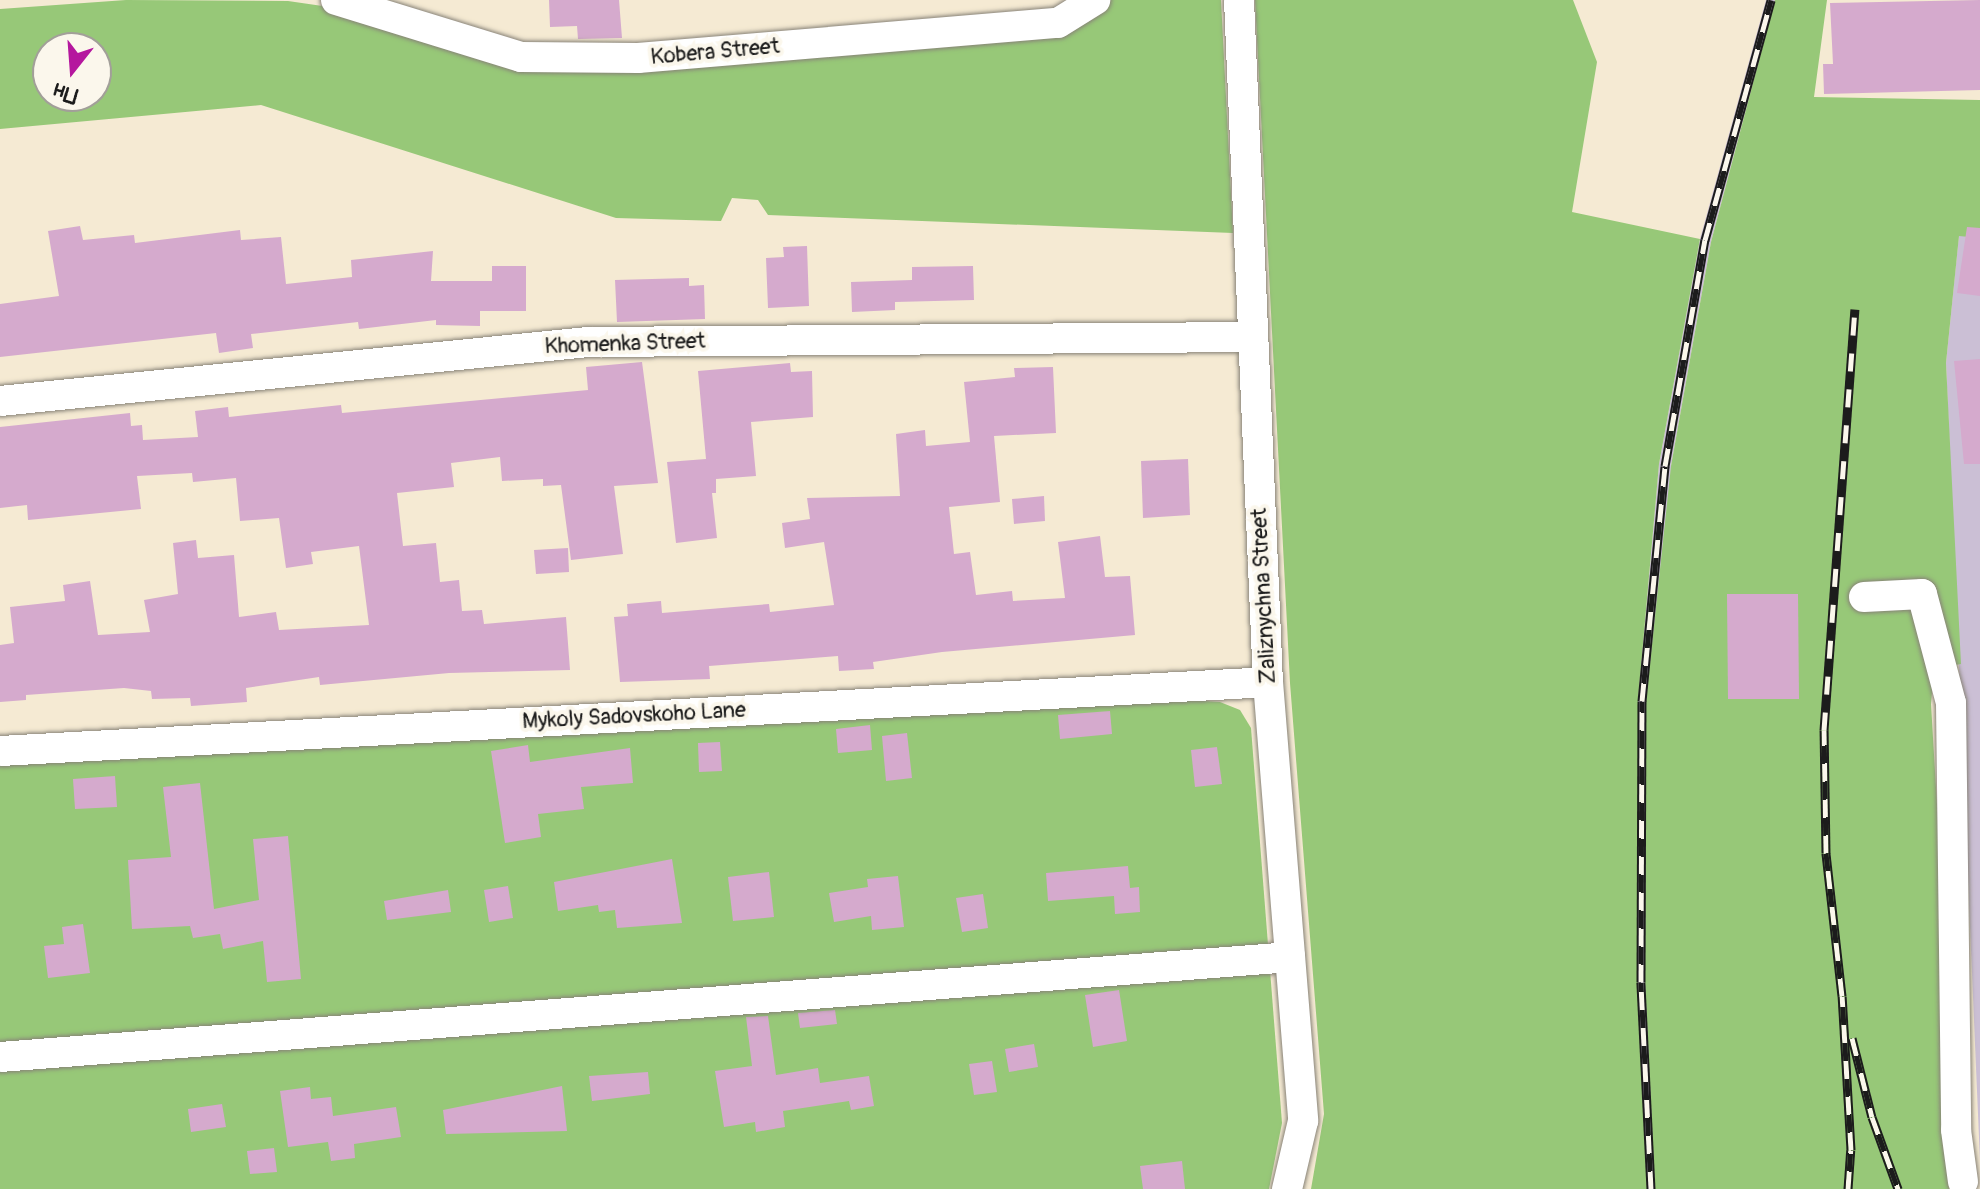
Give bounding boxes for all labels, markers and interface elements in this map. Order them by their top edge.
north arrow [32,32,112,112]
street label: Kobera Street [649,33,781,71]
text: Пн [50,76,81,110]
street label: Khomenka Street [544,328,706,360]
street label: Zaliznychna Street [1246,507,1282,685]
street label: Mykoly Sadovskoho Lane [522,697,746,735]

